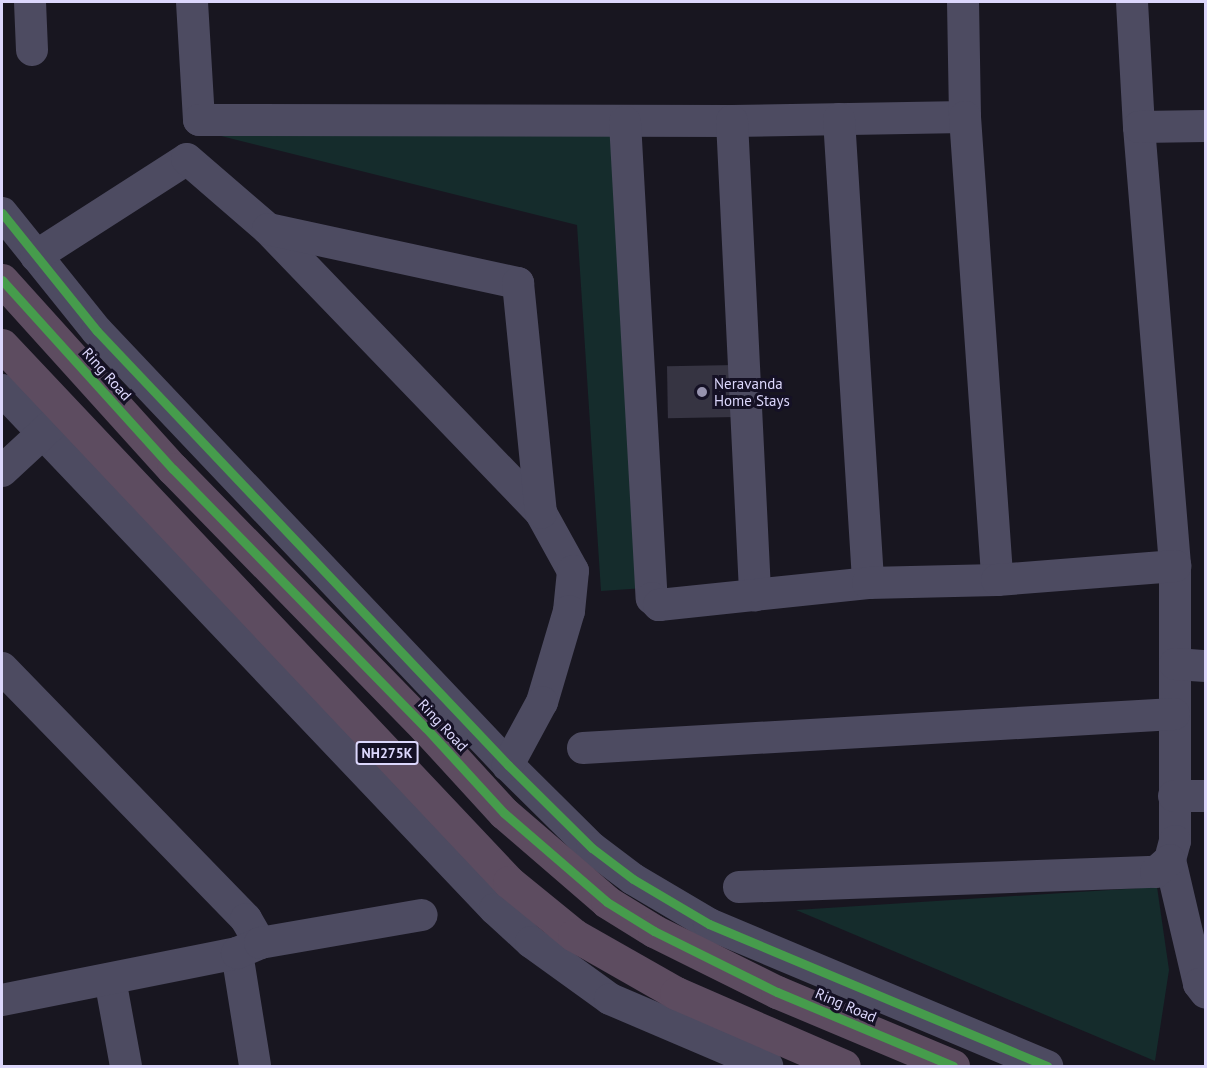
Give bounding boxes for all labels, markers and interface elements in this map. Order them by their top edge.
street label: Ring Road [79,344,135,404]
place label: Neravanda Home Stays [714,374,790,409]
marker: Neravanda Home Stays [695,385,709,399]
street label: Ring Road [414,695,472,755]
road number: NH275K [356,742,418,764]
street label: Ring Road [813,984,879,1026]

